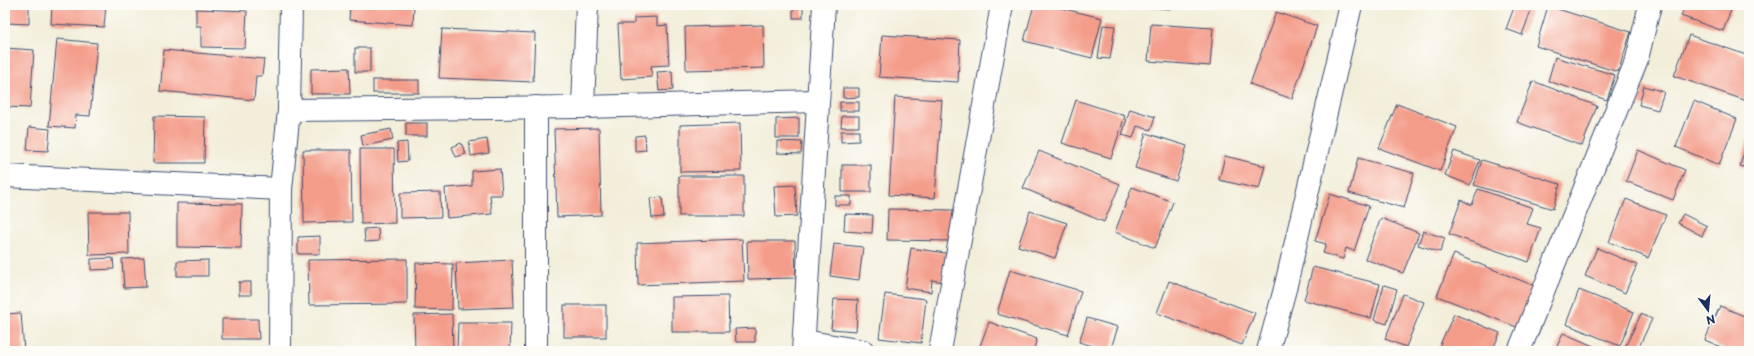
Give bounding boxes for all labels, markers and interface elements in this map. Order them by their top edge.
north arrow [1688,290,1728,330]
text: N [1704,311,1717,330]

